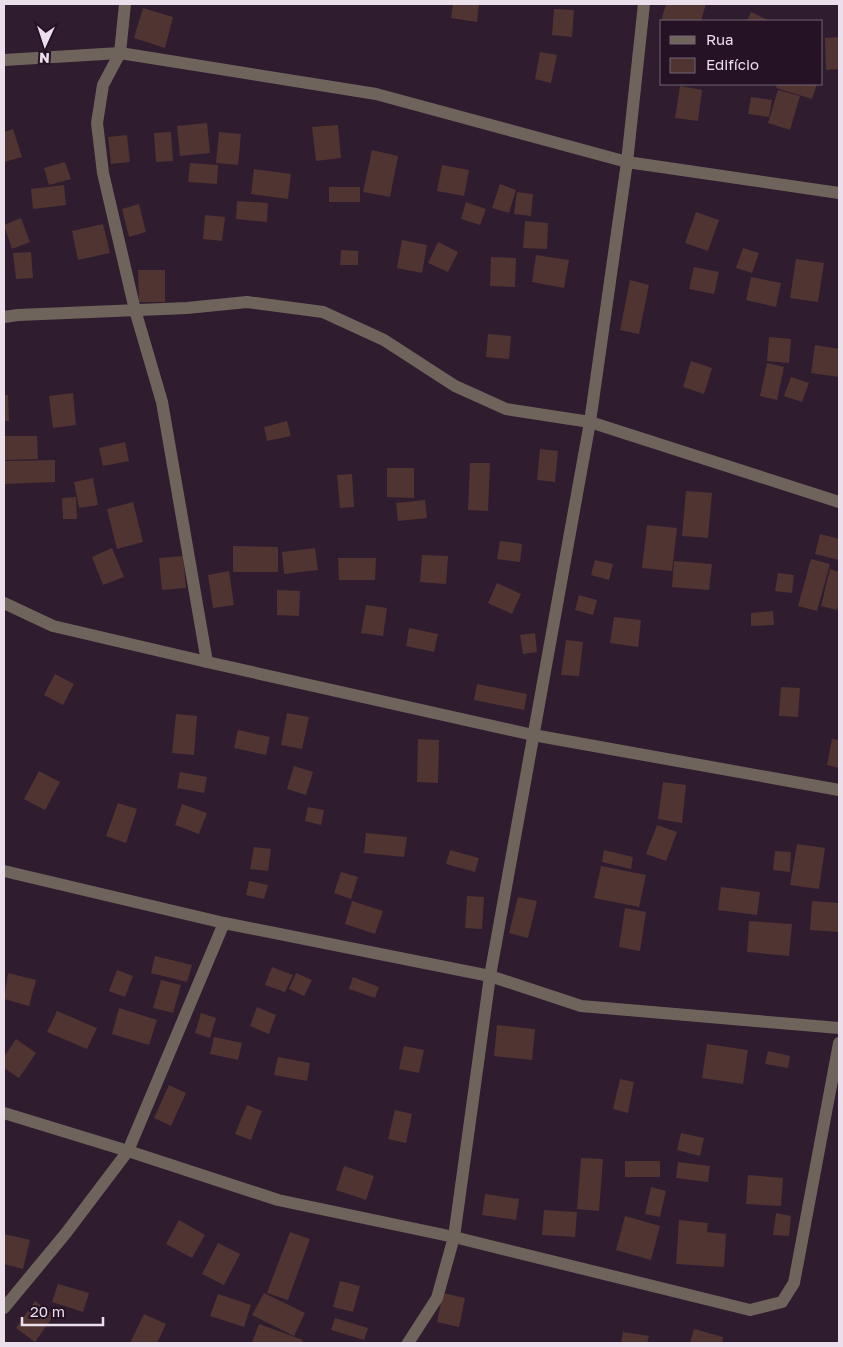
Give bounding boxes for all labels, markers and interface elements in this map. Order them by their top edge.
north arrow [20,20,70,70]
legend [660,20,823,85]
text: Rua [706,30,733,48]
text: N [39,50,50,67]
text: Edifício [706,55,759,73]
scale bar [22,1294,104,1326]
text: 20 m [30,1302,65,1320]

